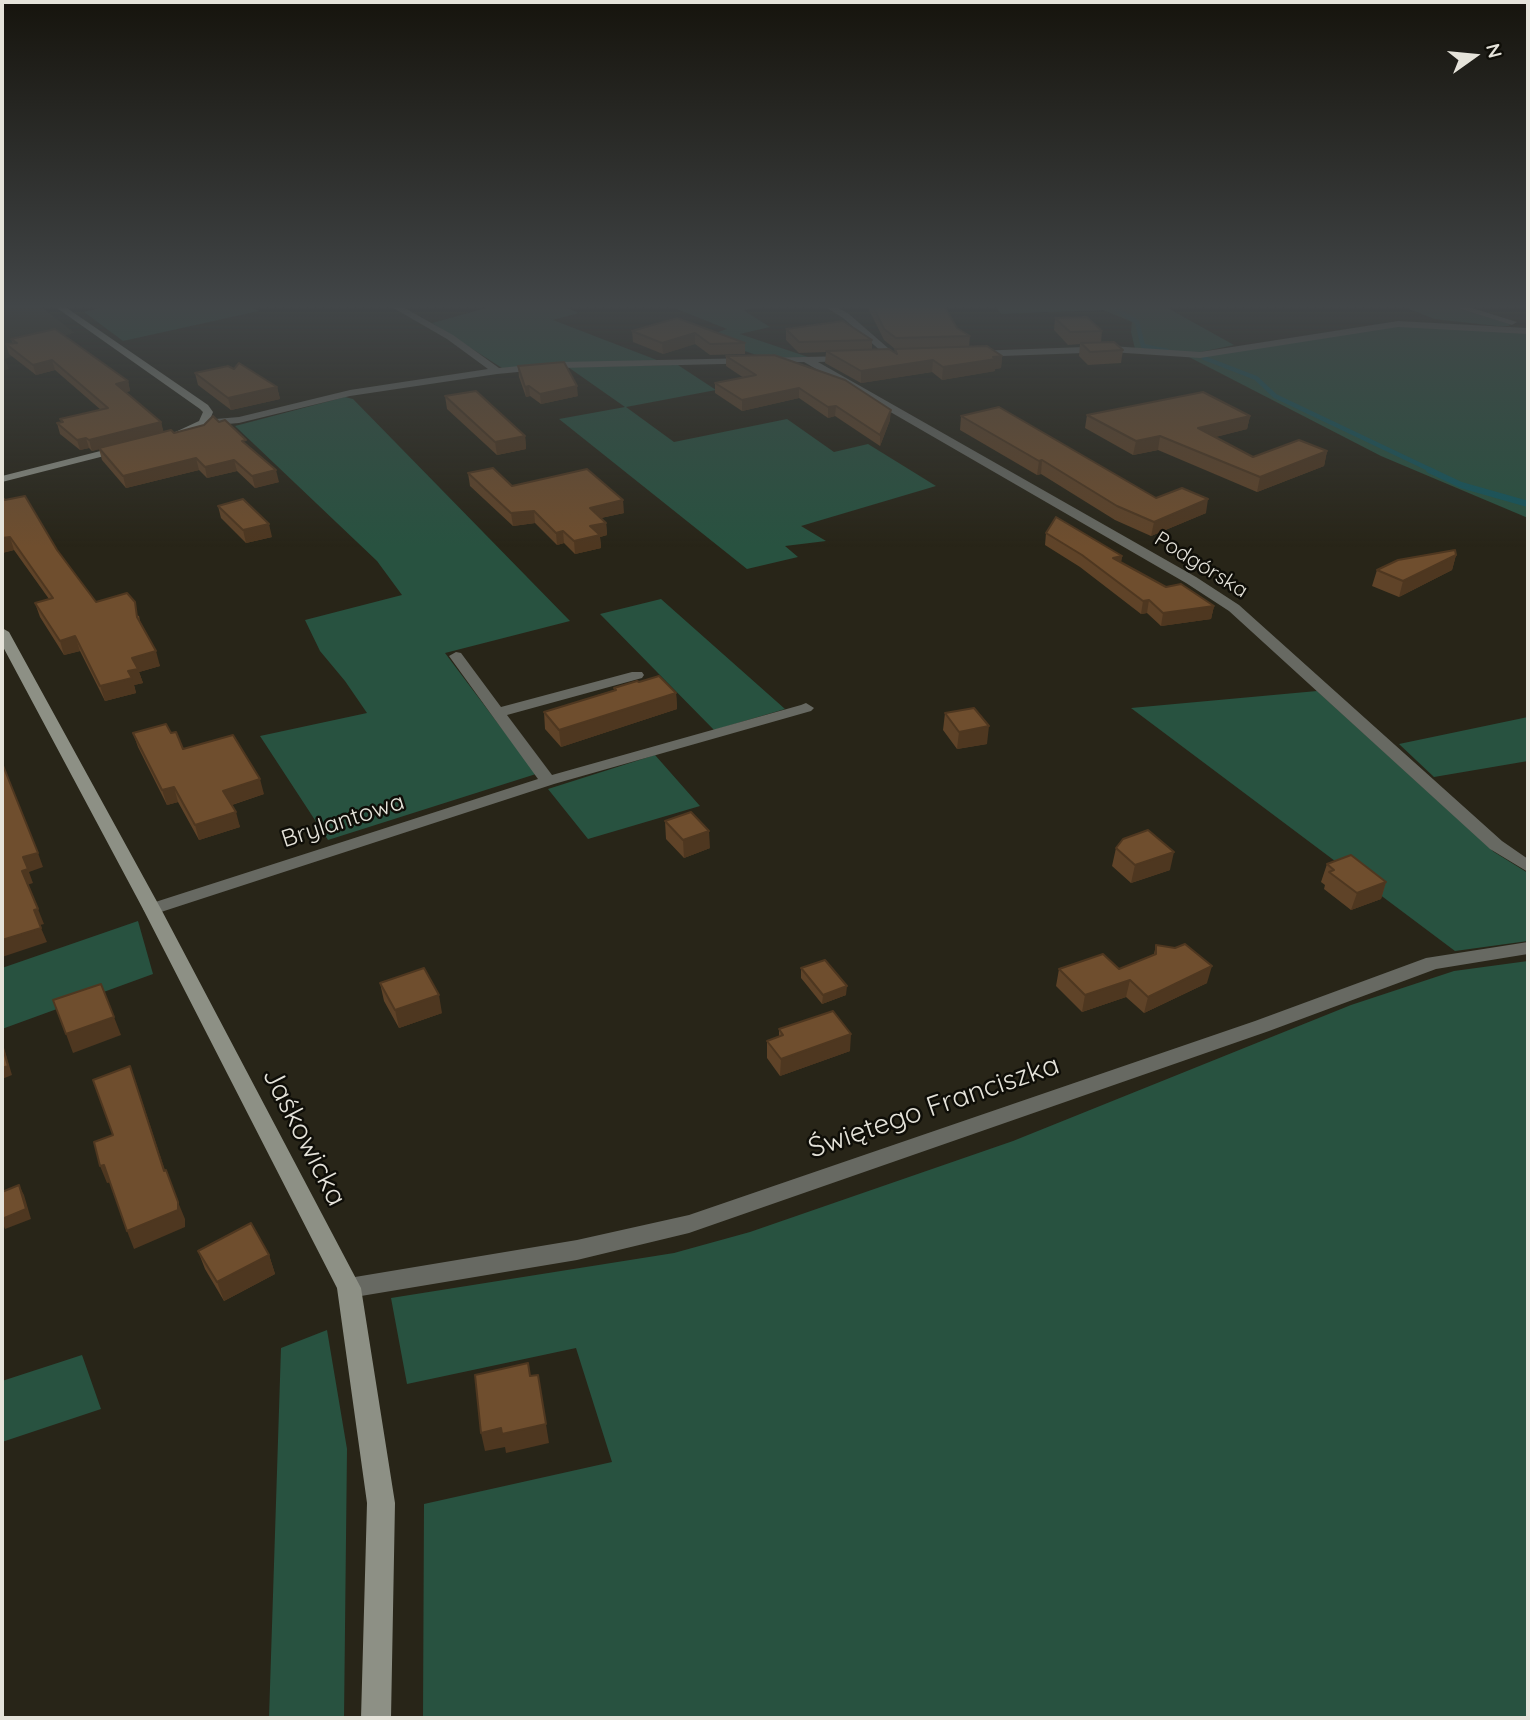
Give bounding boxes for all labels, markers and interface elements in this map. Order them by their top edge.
north arrow [1439,21,1509,91]
text: N [1481,41,1508,60]
street label: Podgórska [1150,526,1252,604]
street label: Brylantowa [278,788,408,854]
street label: Świętego Franciszka [804,1048,1064,1166]
street label: Jaśkowicka [255,1062,353,1212]

